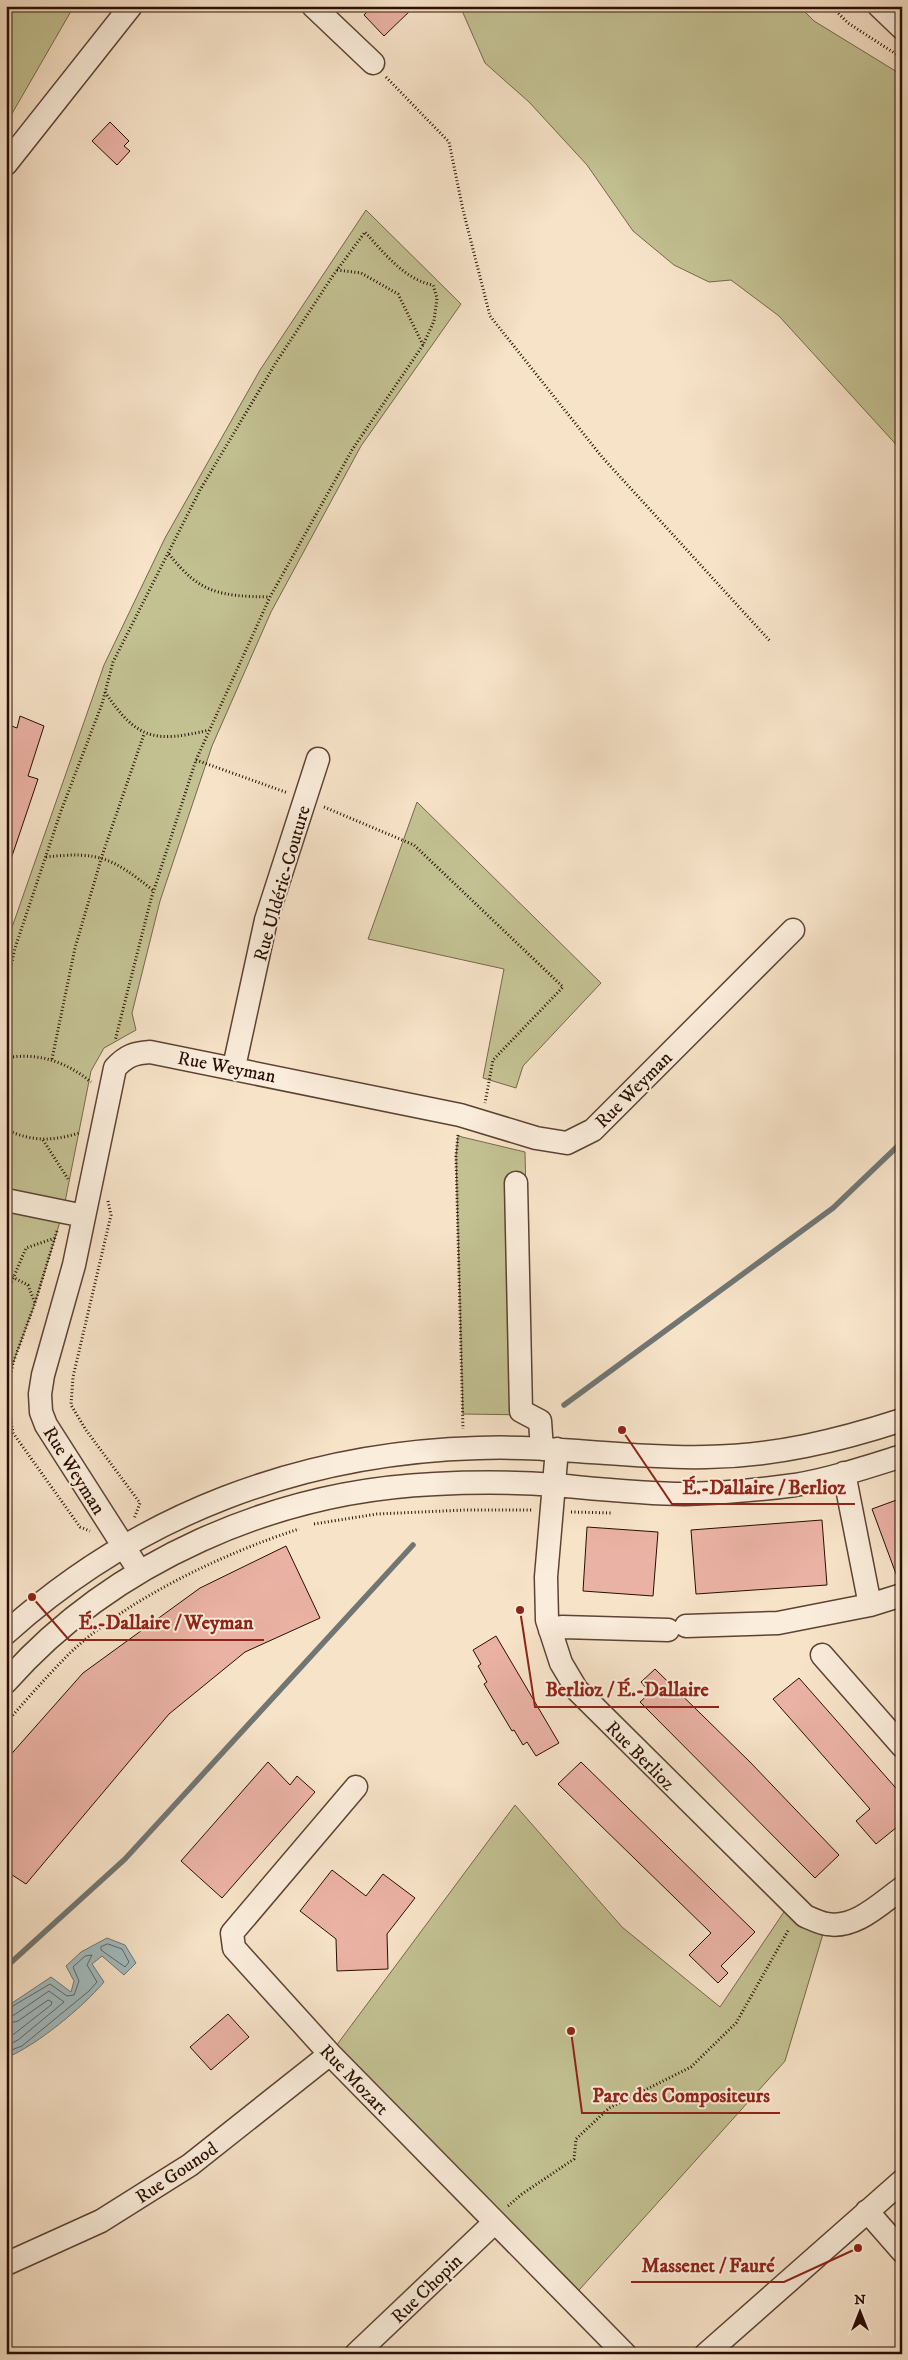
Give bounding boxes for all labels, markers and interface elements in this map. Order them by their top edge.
street label: Rue Uldéric-Couture [249,803,316,964]
street label: Rue Weyman [176,1047,278,1088]
street label: Rue Weyman [591,1047,677,1133]
street label: Rue Weyman [38,1423,110,1519]
callout: É.-Dallaire / Berlioz [672,1469,855,1504]
text: É.-Dallaire / Berlioz [682,1475,846,1501]
callout: É.-Dallaire / Weyman [69,1605,264,1640]
text: É.-Dallaire / Weyman [79,1610,254,1636]
callout: Berlioz / É.-Dallaire [535,1672,719,1707]
text: Berlioz / É.-Dallaire [545,1677,710,1703]
street label: Rue Berlioz [600,1717,679,1796]
street label: Rue Mozart [315,2040,393,2120]
callout: Parc des Compositeurs [582,2078,780,2113]
text: Parc des Compositeurs [592,2084,770,2109]
street label: Rue Gounod [131,2137,223,2209]
callout: Massenet / Fauré [631,2247,784,2282]
street label: Rue Chopin [387,2250,467,2329]
text: Massenet / Fauré [641,2254,775,2279]
north arrow [836,2288,886,2338]
text: N [854,2291,866,2309]

